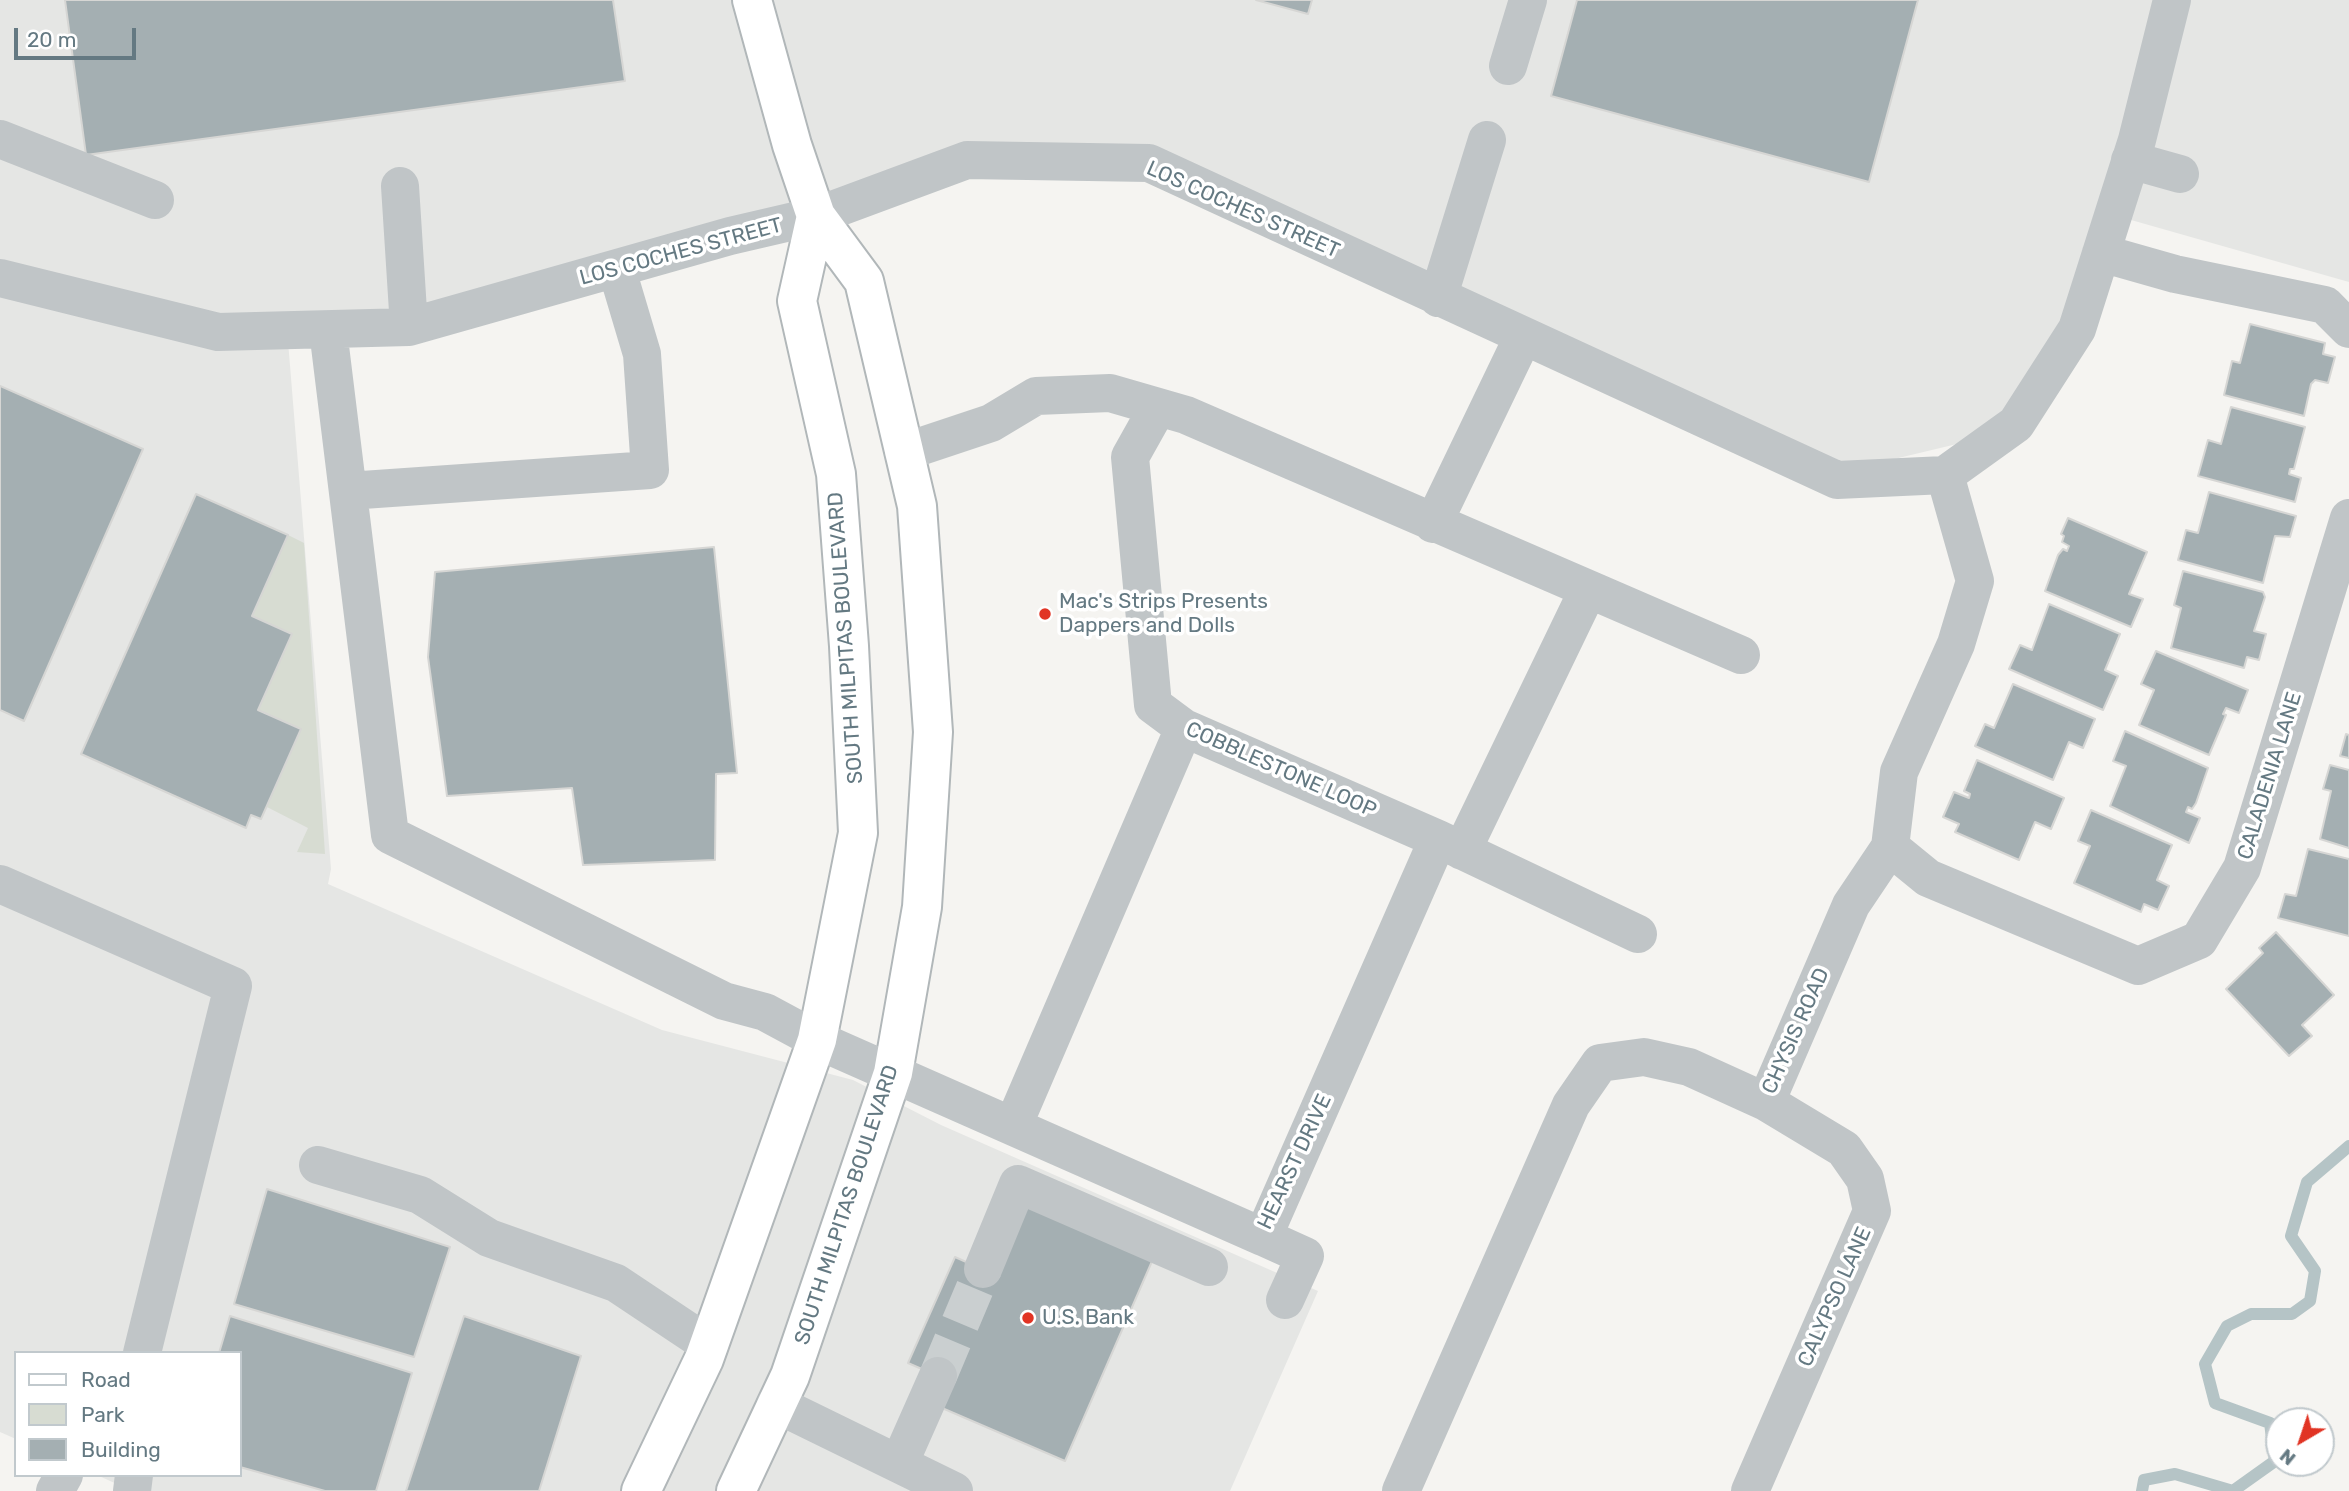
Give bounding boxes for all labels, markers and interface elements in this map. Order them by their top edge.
scale bar [18,14,140,58]
text: 20 m [27,27,76,52]
street label: LOS COCHES STREET [1143,156,1343,264]
street label: LOS COCHES STREET [577,213,785,291]
street label: SOUTH MILPITAS BOULEVARD [823,491,869,785]
place label: Mac's Strips Presents Dappers and Dolls [1059,589,1268,639]
marker: Mac's Strips Presents Dappers and Dolls [1037,606,1053,622]
street label: CALADENIA LANE [2233,689,2307,863]
street label: COBBLESTONE LOOP [1182,717,1380,823]
street label: CHYSIS ROAD [1757,964,1835,1098]
street label: SOUTH MILPITAS BOULEVARD [790,1062,904,1348]
street label: HEARST DRIVE [1253,1090,1337,1234]
street label: CALYPSO LANE [1793,1223,1877,1371]
place label: U.S. Bank [1042,1305,1134,1331]
marker: U.S. Bank [1020,1310,1036,1326]
legend [14,1351,242,1477]
text: Road [81,1367,131,1392]
text: Park [81,1402,125,1427]
north arrow [2265,1407,2335,1477]
text: Building [81,1437,161,1462]
text: N [2275,1444,2300,1470]

